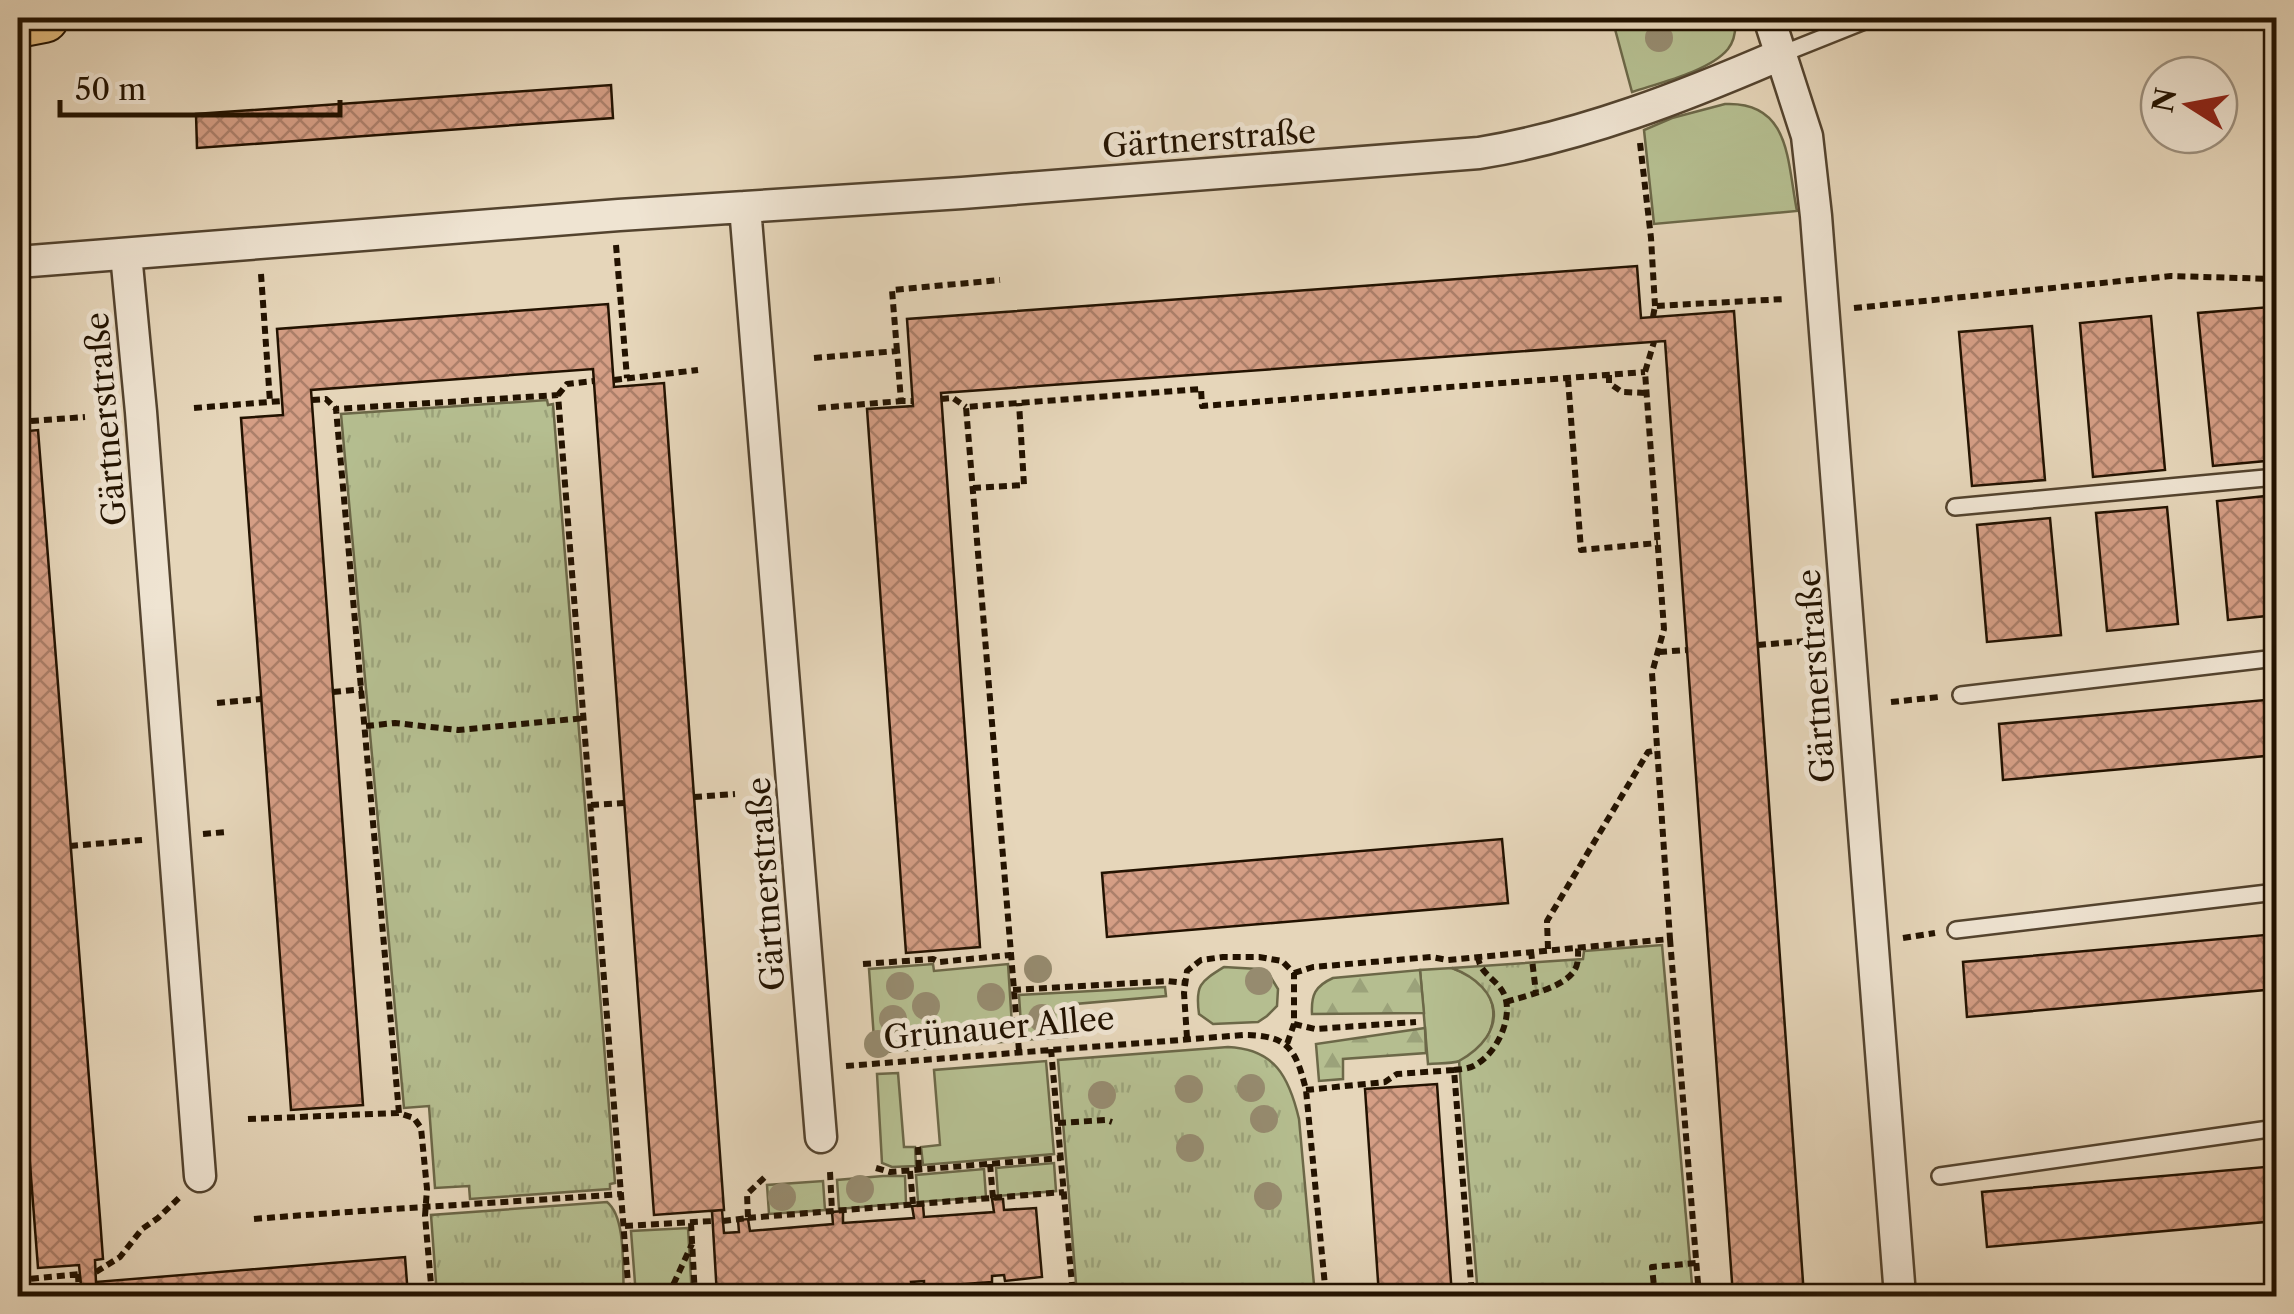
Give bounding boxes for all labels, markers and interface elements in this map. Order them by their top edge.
scale bar [60,55,340,117]
north arrow [2139,55,2239,155]
text: 50 m [75,71,146,108]
text: N [2145,85,2183,115]
street label: Gärtnerstraße [1101,112,1317,165]
street label: Gärtnerstraße [77,311,134,527]
street label: Gärtnerstraße [1789,568,1842,784]
street label: Gärtnerstraße [739,776,792,992]
street label: Grünauer Allee [882,998,1116,1057]

